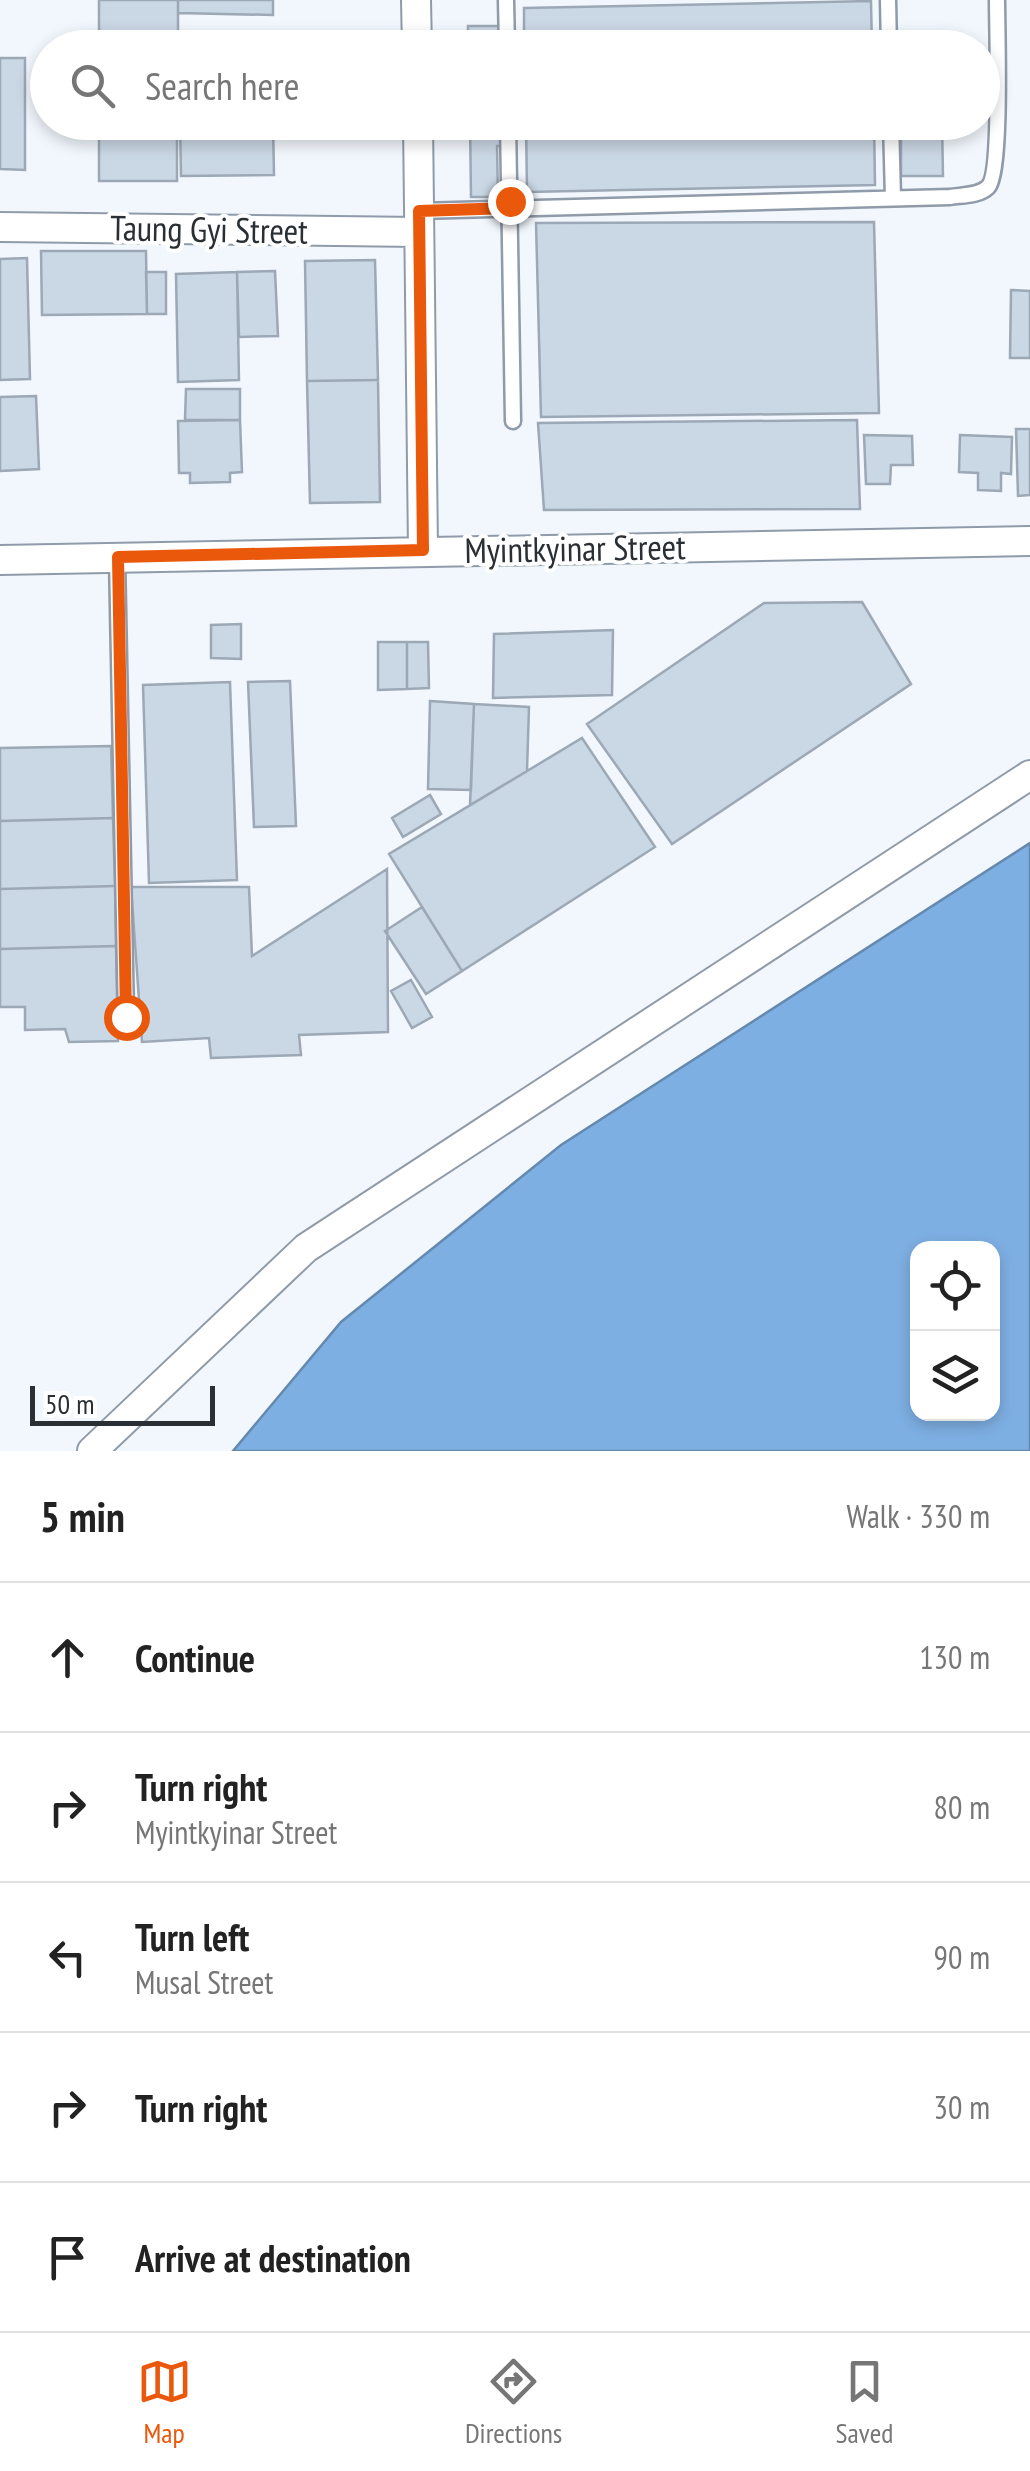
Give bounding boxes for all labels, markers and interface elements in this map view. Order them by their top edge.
search box [30,30,1000,140]
icon: search [65,58,120,113]
text: Search here [145,61,299,110]
route end [488,179,534,225]
street label: Taung Gyi Street [110,204,309,254]
street label: Myintkyinar Street [464,523,686,573]
route start [104,995,150,1041]
map controls [910,1241,1000,1421]
button: locate [910,1241,1000,1331]
button: layers [910,1331,1000,1421]
scale bar [30,1381,215,1426]
text: 50 m [45,1385,94,1422]
text: 5 min [40,1489,125,1544]
text: Walk · 330 m [846,1495,990,1537]
icon: ahead [40,1630,95,1685]
text: Continue [135,1633,255,1682]
text: 130 m [919,1636,990,1678]
text: Turn right [135,1762,267,1811]
icon: right [40,1780,95,1835]
text: 80 m [934,1786,990,1828]
text: Myintkyinar Street [135,1811,337,1853]
text: Turn left [135,1912,249,1961]
icon: left [40,1930,95,1985]
text: 90 m [934,1936,990,1978]
text: Musal Street [135,1961,273,2003]
icon: right [40,2080,95,2135]
text: Turn right [135,2083,267,2132]
text: 30 m [934,2086,990,2128]
icon: arrive [40,2230,95,2285]
text: Arrive at destination [135,2233,411,2282]
tab: Map [137,2354,192,2451]
tab: Directions [465,2354,562,2451]
tab: Saved [836,2354,893,2451]

